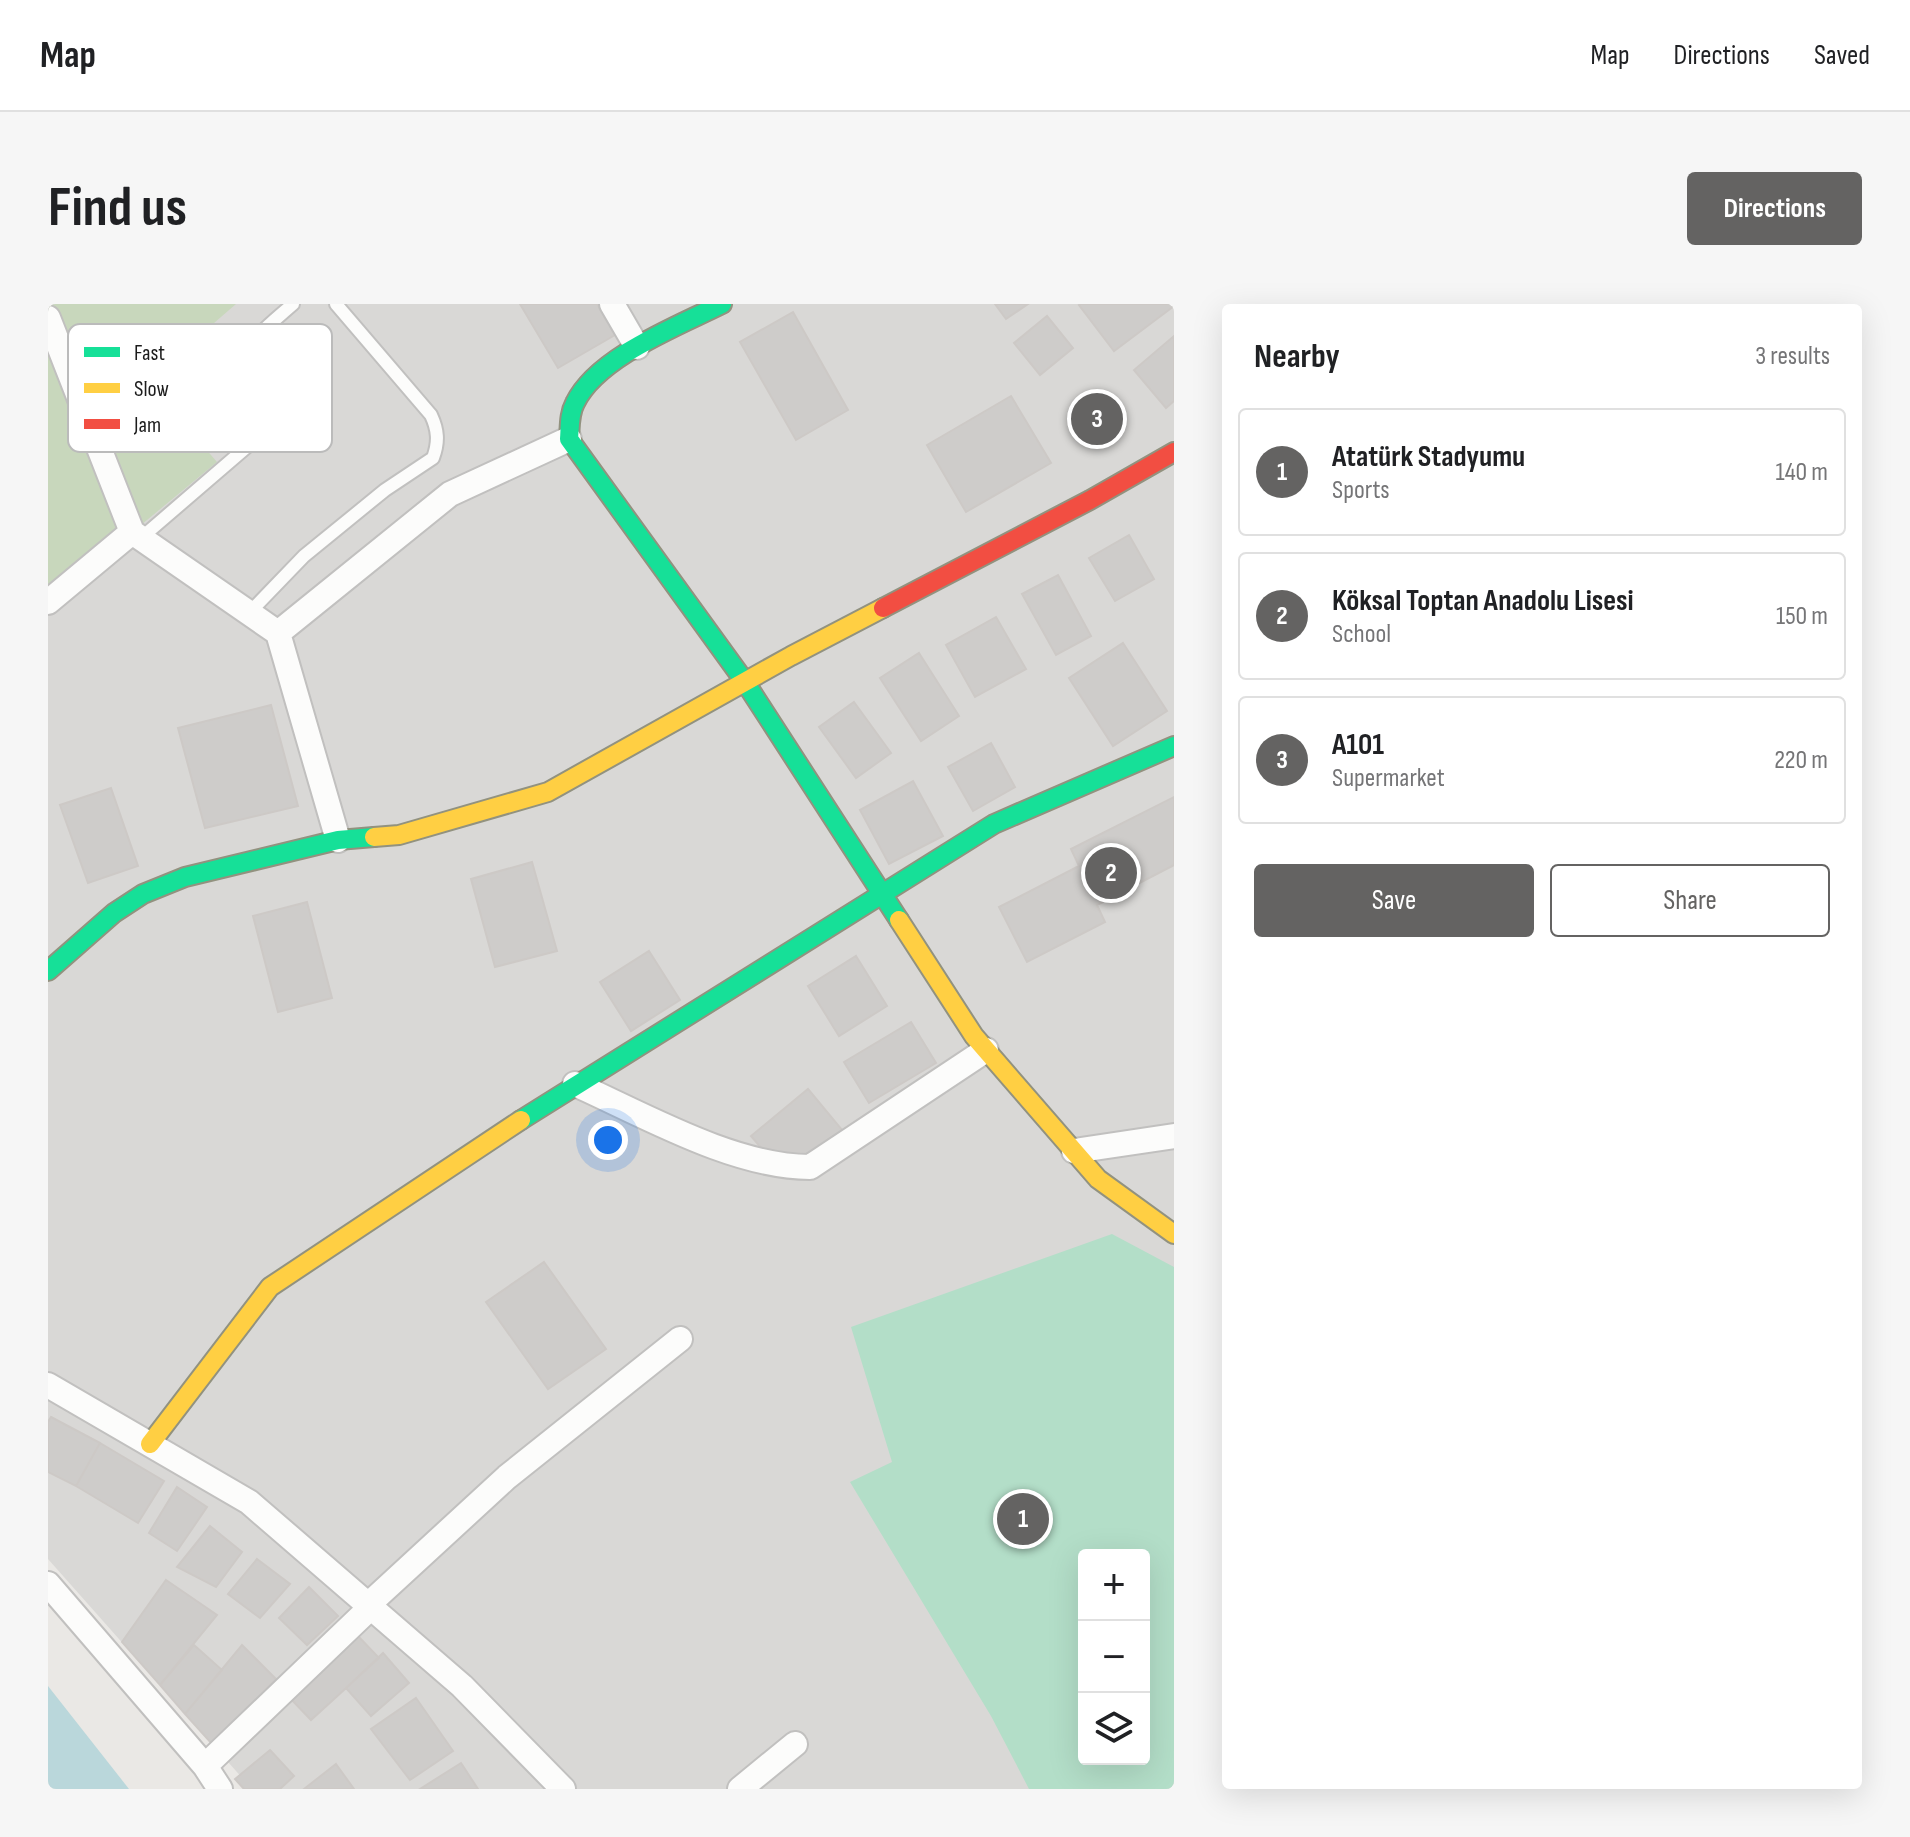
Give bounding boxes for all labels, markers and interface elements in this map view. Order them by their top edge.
text: Map [40,33,96,78]
text: Map [1591,39,1630,72]
text: Directions [1674,39,1770,72]
text: Saved [1814,39,1870,72]
button: Directions [1687,172,1862,245]
text: Find us [48,175,187,242]
legend [68,324,332,452]
text: Nearby [1254,336,1340,377]
text: Fast [134,340,165,367]
text: 3 results [1755,341,1830,372]
text: Slow [134,376,169,403]
pin: 3 [1071,389,1123,449]
text: Jam [133,412,161,439]
text: Atatürk Stadyumu [1332,439,1525,475]
text: 1 [1277,457,1287,488]
text: 140 m [1776,457,1828,488]
text: Sports [1332,475,1390,506]
text: Köksal Toptan Anadolu Lisesi [1332,583,1634,619]
text: 2 [1276,601,1288,632]
text: 150 m [1776,601,1828,632]
text: School [1332,619,1391,650]
text: A101 [1332,727,1384,763]
text: 3 [1276,745,1288,776]
text: 220 m [1774,745,1828,776]
text: Supermarket [1332,763,1445,794]
pin: 2 [1085,843,1137,903]
button: Save [1254,864,1534,937]
button: Share [1550,864,1830,937]
your location [588,1120,628,1160]
pin: 1 [997,1489,1049,1549]
map controls [1078,1549,1150,1765]
button: + [1078,1549,1150,1621]
button: − [1078,1621,1150,1693]
button: layers [1078,1693,1150,1765]

